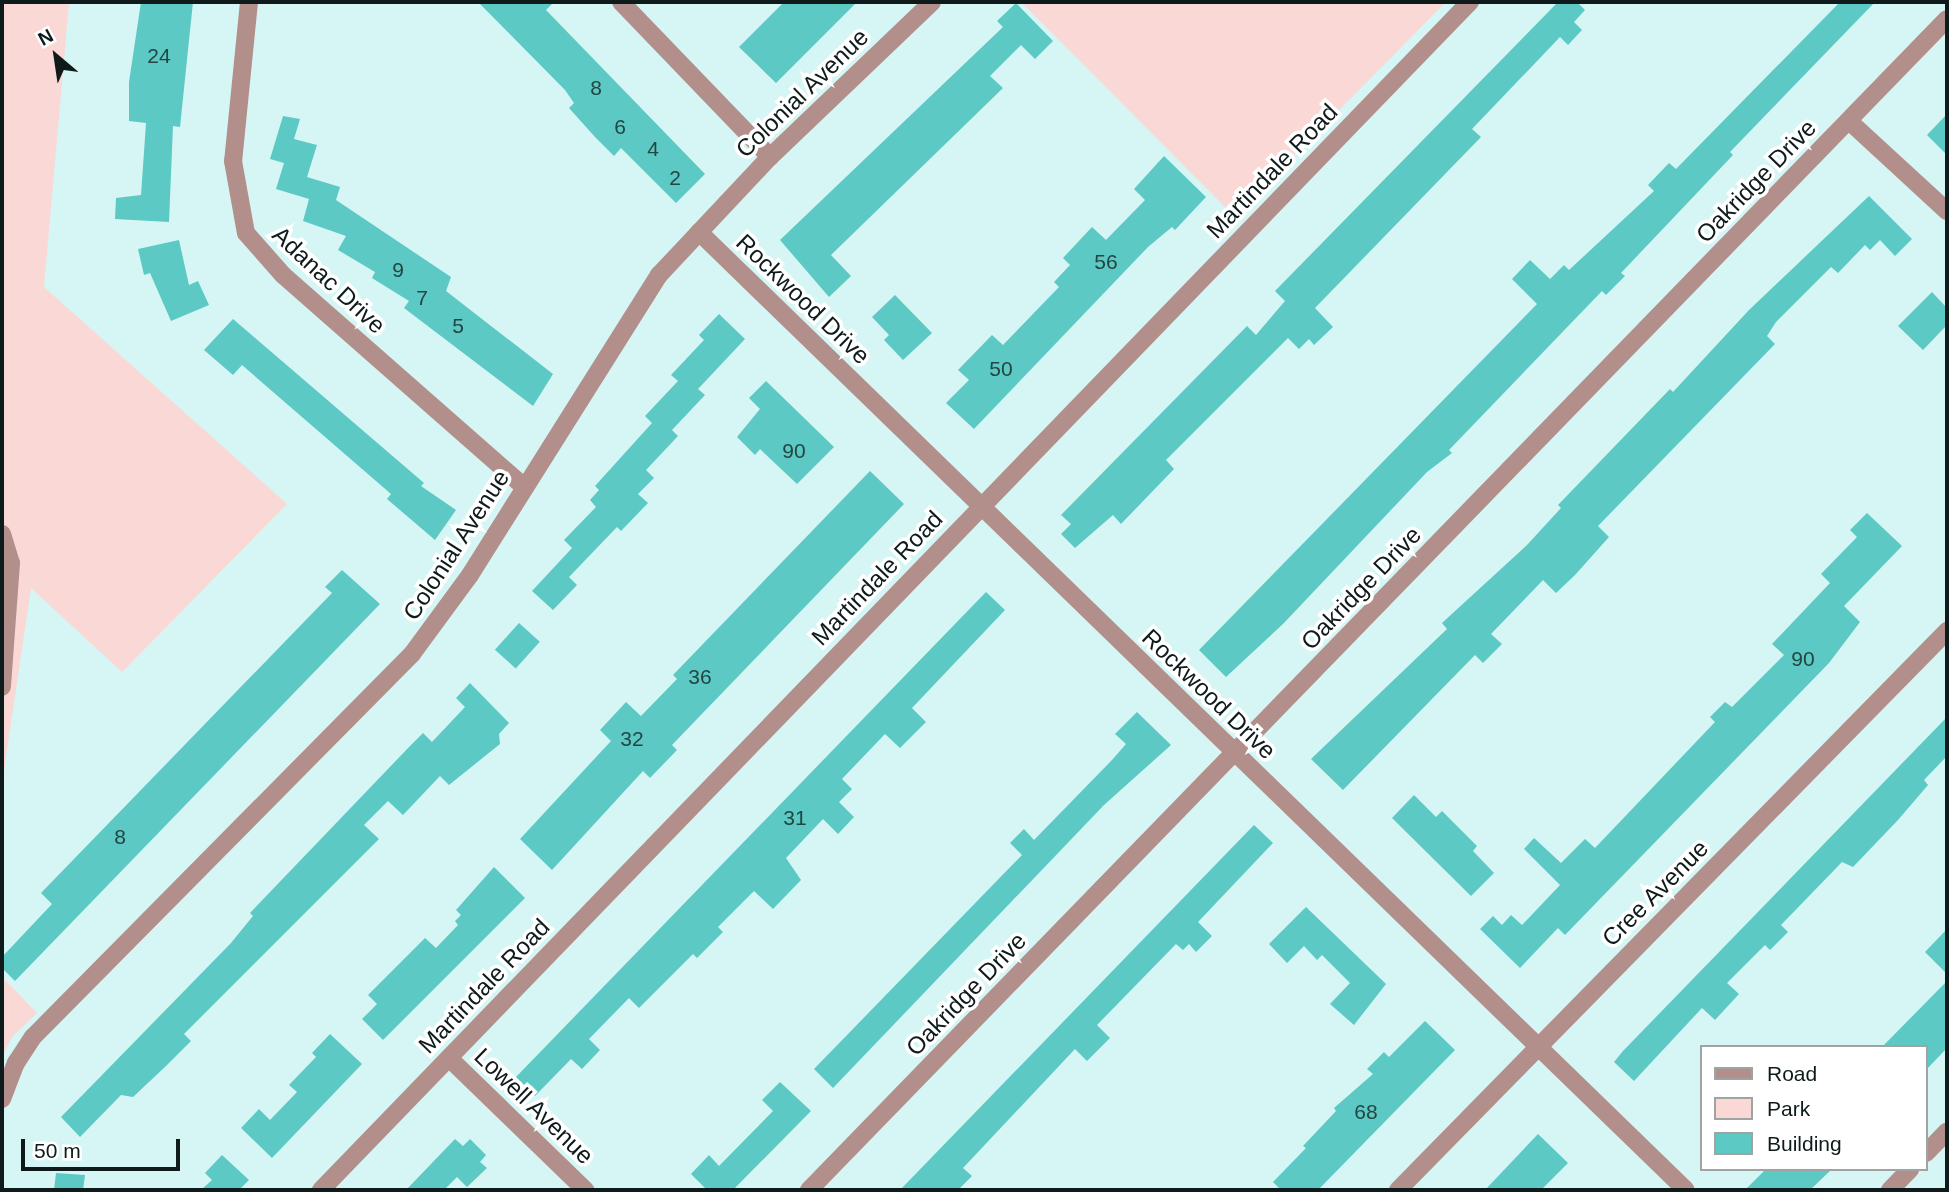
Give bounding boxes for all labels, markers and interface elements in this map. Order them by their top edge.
north arrow [21,21,91,91]
street label: Colonial Avenue [729,22,875,164]
text: N [34,25,57,50]
house number: 24 [147,43,171,69]
house number: 8 [590,75,602,101]
street label: Martindale Road [1200,98,1344,244]
street label: Oakridge Drive [1690,113,1822,249]
house number: 6 [614,114,626,140]
house number: 4 [647,136,659,162]
house number: 2 [669,165,681,191]
street label: Adanac Drive [266,220,392,340]
street label: Rockwood Drive [730,228,876,370]
house number: 56 [1094,249,1118,275]
house number: 9 [392,257,404,283]
house number: 7 [416,285,428,311]
house number: 5 [452,313,464,339]
house number: 50 [989,356,1013,382]
house number: 90 [782,438,806,464]
street label: Colonial Avenue [396,464,516,626]
street label: Martindale Road [805,505,949,651]
street label: Oakridge Drive [1295,520,1427,656]
street label: Rockwood Drive [1136,623,1282,765]
house number: 90 [1791,646,1815,672]
house number: 36 [688,664,712,690]
house number: 32 [620,726,644,752]
house number: 31 [783,805,807,831]
house number: 8 [114,824,126,850]
street label: Cree Avenue [1595,833,1715,953]
street label: Martindale Road [412,913,556,1059]
street label: Oakridge Drive [900,926,1032,1062]
street label: Lowell Avenue [468,1042,600,1170]
legend [1700,1045,1928,1171]
text: Road [1767,1062,1817,1085]
text: Park [1767,1097,1810,1120]
house number: 68 [1354,1099,1378,1125]
scale bar [24,1126,184,1170]
text: Building [1767,1132,1842,1155]
text: 50 m [34,1139,81,1162]

